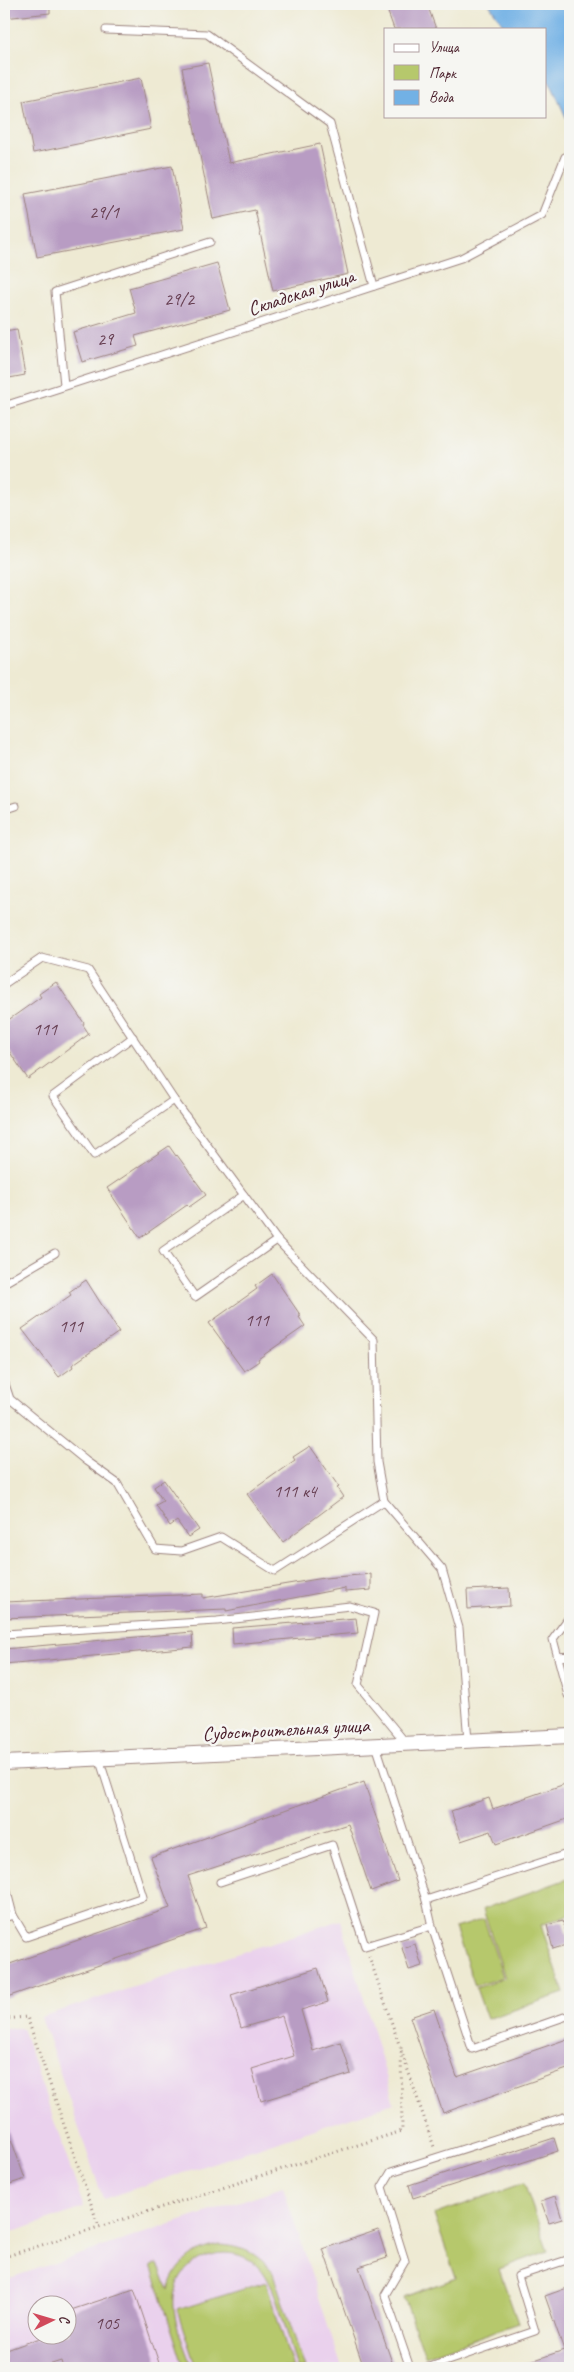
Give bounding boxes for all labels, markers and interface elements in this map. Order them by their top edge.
legend [384,28,546,118]
text: Улица [429,38,460,57]
text: Парк [429,64,457,83]
text: Вода [429,88,454,107]
house number: 29/1 [89,201,120,223]
street label: Складская улица [245,263,359,321]
house number: 29/2 [164,288,196,310]
house number: 29 [97,328,115,350]
house number: 111 [33,1018,58,1040]
house number: 111 [245,1309,270,1331]
house number: 111 [59,1315,84,1337]
house number: 111 к4 [273,1480,319,1502]
street label: Судостроительная улица [202,1713,372,1746]
north arrow [28,2294,78,2344]
house number: 105 [95,2312,120,2334]
text: С [56,2315,73,2325]

